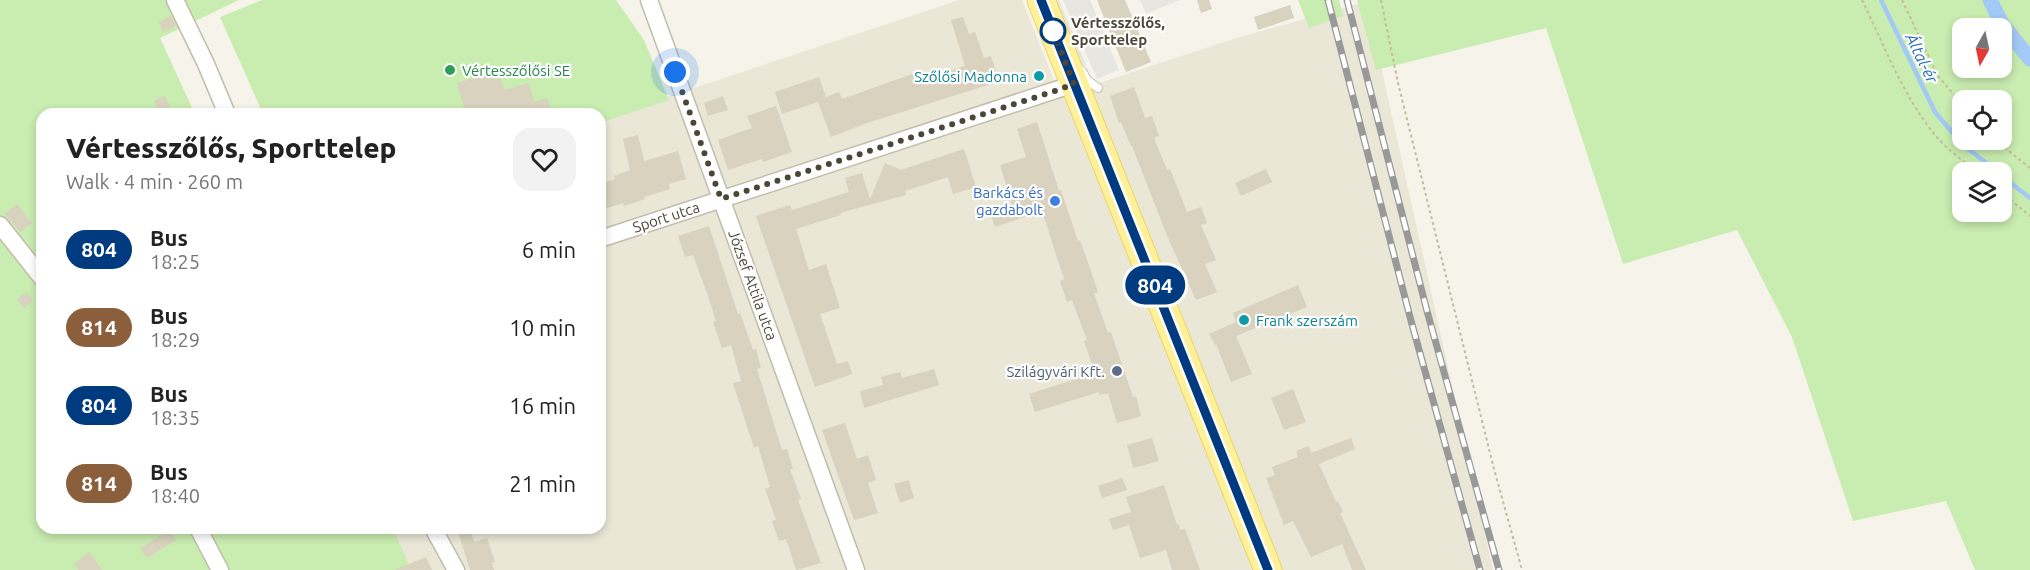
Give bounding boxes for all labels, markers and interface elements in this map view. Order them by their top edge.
place label: Vértesszőlős, Sporttelep [1071,14,1165,48]
marker: Vértesszőlős, Sporttelep [1040,18,1066,44]
north arrow [1952,18,2012,78]
map controls [1952,18,2012,222]
water label: Által-ér [1902,28,1944,87]
your location [660,57,690,87]
place label: Vértesszőlősi SE [462,62,570,79]
marker: Vértesszőlősi SE [443,63,457,77]
place label: Szőlősi Madonna [914,68,1027,85]
marker: Szőlősi Madonna [1032,69,1046,83]
button: locate [1952,90,2012,150]
button: heart [513,128,576,191]
text: Vértesszőlős, Sporttelep [66,132,396,163]
button: layers [1952,162,2012,222]
text: Walk · 4 min · 260 m [66,170,243,193]
place label: Barkács és gazdabolt [973,184,1043,218]
marker: Barkács és gazdabolt [1048,194,1062,208]
street label: Sport utca [630,198,702,236]
text: Bus [150,225,188,250]
street label: József Attila utca [725,227,781,343]
text: 804 [81,237,117,261]
text: 6 min [522,237,576,262]
text: 18:25 [150,250,200,273]
line badge: 804 [1120,266,1190,304]
text: 804 [1137,273,1173,297]
text: Bus [150,303,188,328]
place label: Frank szerszám [1256,312,1358,329]
marker: Frank szerszám [1237,313,1251,327]
text: 814 [81,315,117,339]
text: 10 min [509,315,576,340]
text: 18:29 [150,328,200,351]
place label: Szilágyvári Kft. [1006,363,1105,380]
marker: Szilágyvári Kft. [1110,364,1124,378]
text: Bus [150,381,188,406]
text: 804 [81,393,117,417]
text: 16 min [509,393,576,418]
text: 18:35 [150,406,200,429]
text: Bus [150,459,188,484]
text: 814 [81,471,117,495]
text: 21 min [509,471,576,496]
text: 18:40 [150,484,200,507]

